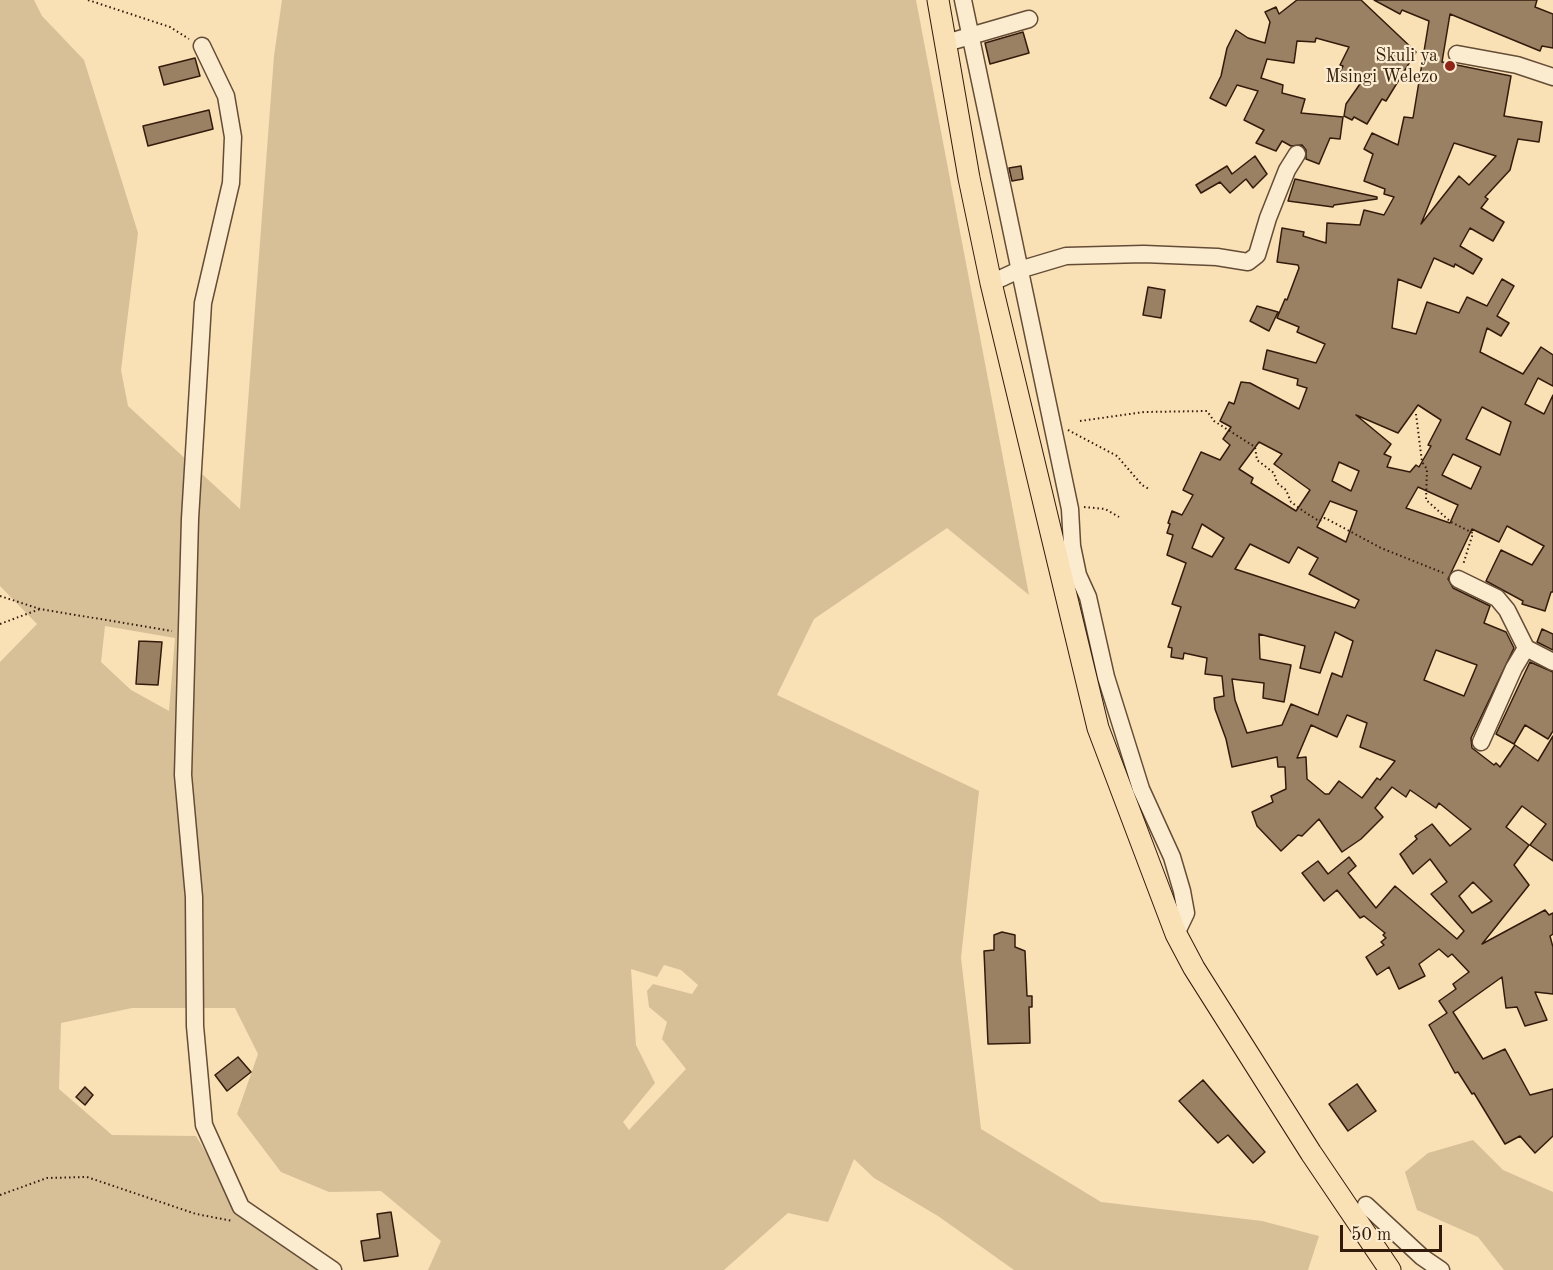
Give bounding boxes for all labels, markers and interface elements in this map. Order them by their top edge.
place label: Skuli ya Msingi Welezo [1325,45,1438,88]
marker: Skuli ya Msingi Welezo [1443,59,1457,73]
scale bar [1343,1213,1445,1251]
text: 50 m [1351,1226,1391,1244]

